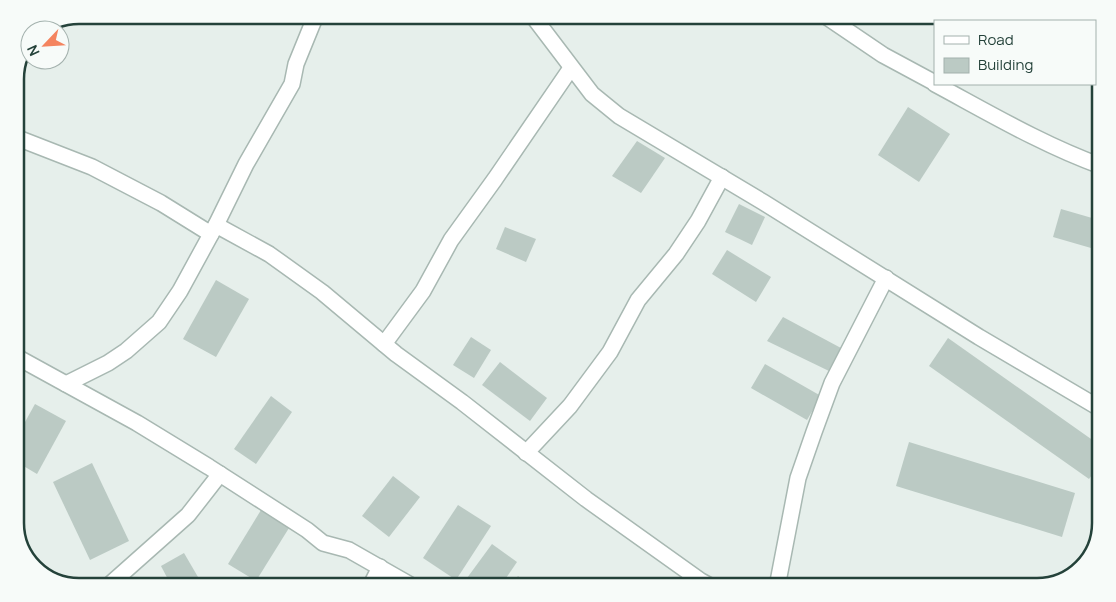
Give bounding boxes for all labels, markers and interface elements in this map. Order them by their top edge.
north arrow [20,20,70,70]
legend [934,20,1096,85]
text: Road [978,29,1014,50]
text: N [22,42,44,59]
text: Building [978,54,1033,75]

